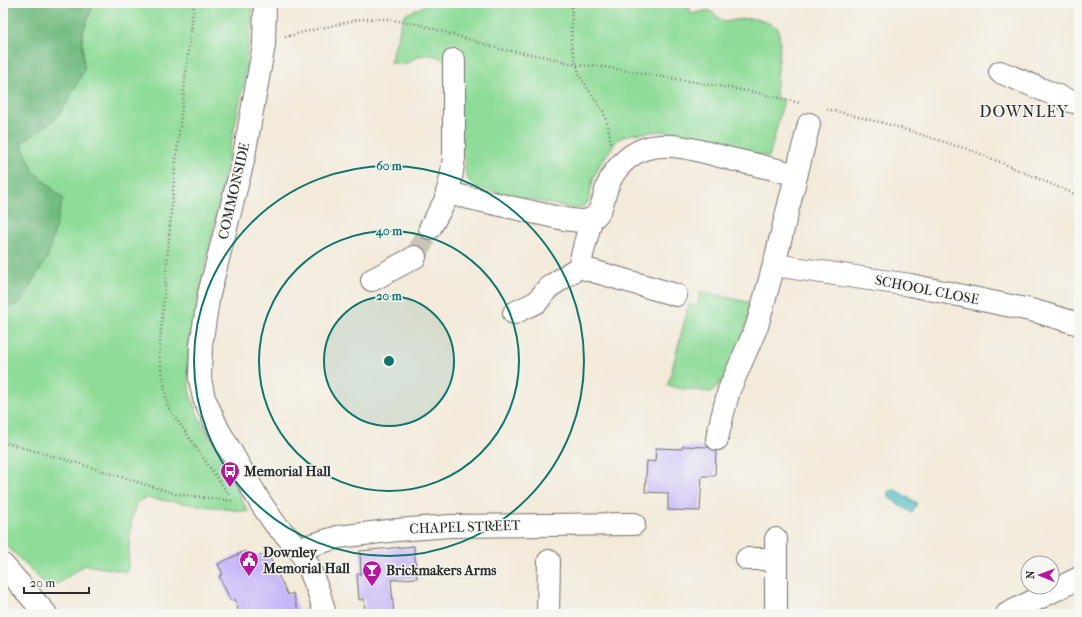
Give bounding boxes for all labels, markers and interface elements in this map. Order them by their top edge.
district label: DOWNLEY [979,102,1069,121]
street label: COMMONSIDE [215,140,254,241]
text: 60 m [376,159,403,173]
text: 40 m [375,224,403,239]
street label: SCHOOL CLOSE [873,272,981,309]
text: 20 m [376,289,403,303]
centre of rings [382,354,396,368]
bus stop icon: Memorial Hall [219,460,241,488]
place label: Memorial Hall [243,463,331,480]
street label: CHAPEL STREET [409,517,521,537]
place label: Downley Memorial Hall [262,544,350,577]
public building icon: Downley Memorial Hall [238,549,260,577]
north arrow [1020,555,1060,595]
bar icon: Brickmakers Arms [361,559,383,587]
place label: Brickmakers Arms [386,562,497,579]
scale bar [24,569,89,595]
text: N [1024,570,1037,579]
text: 20 m [30,576,55,590]

